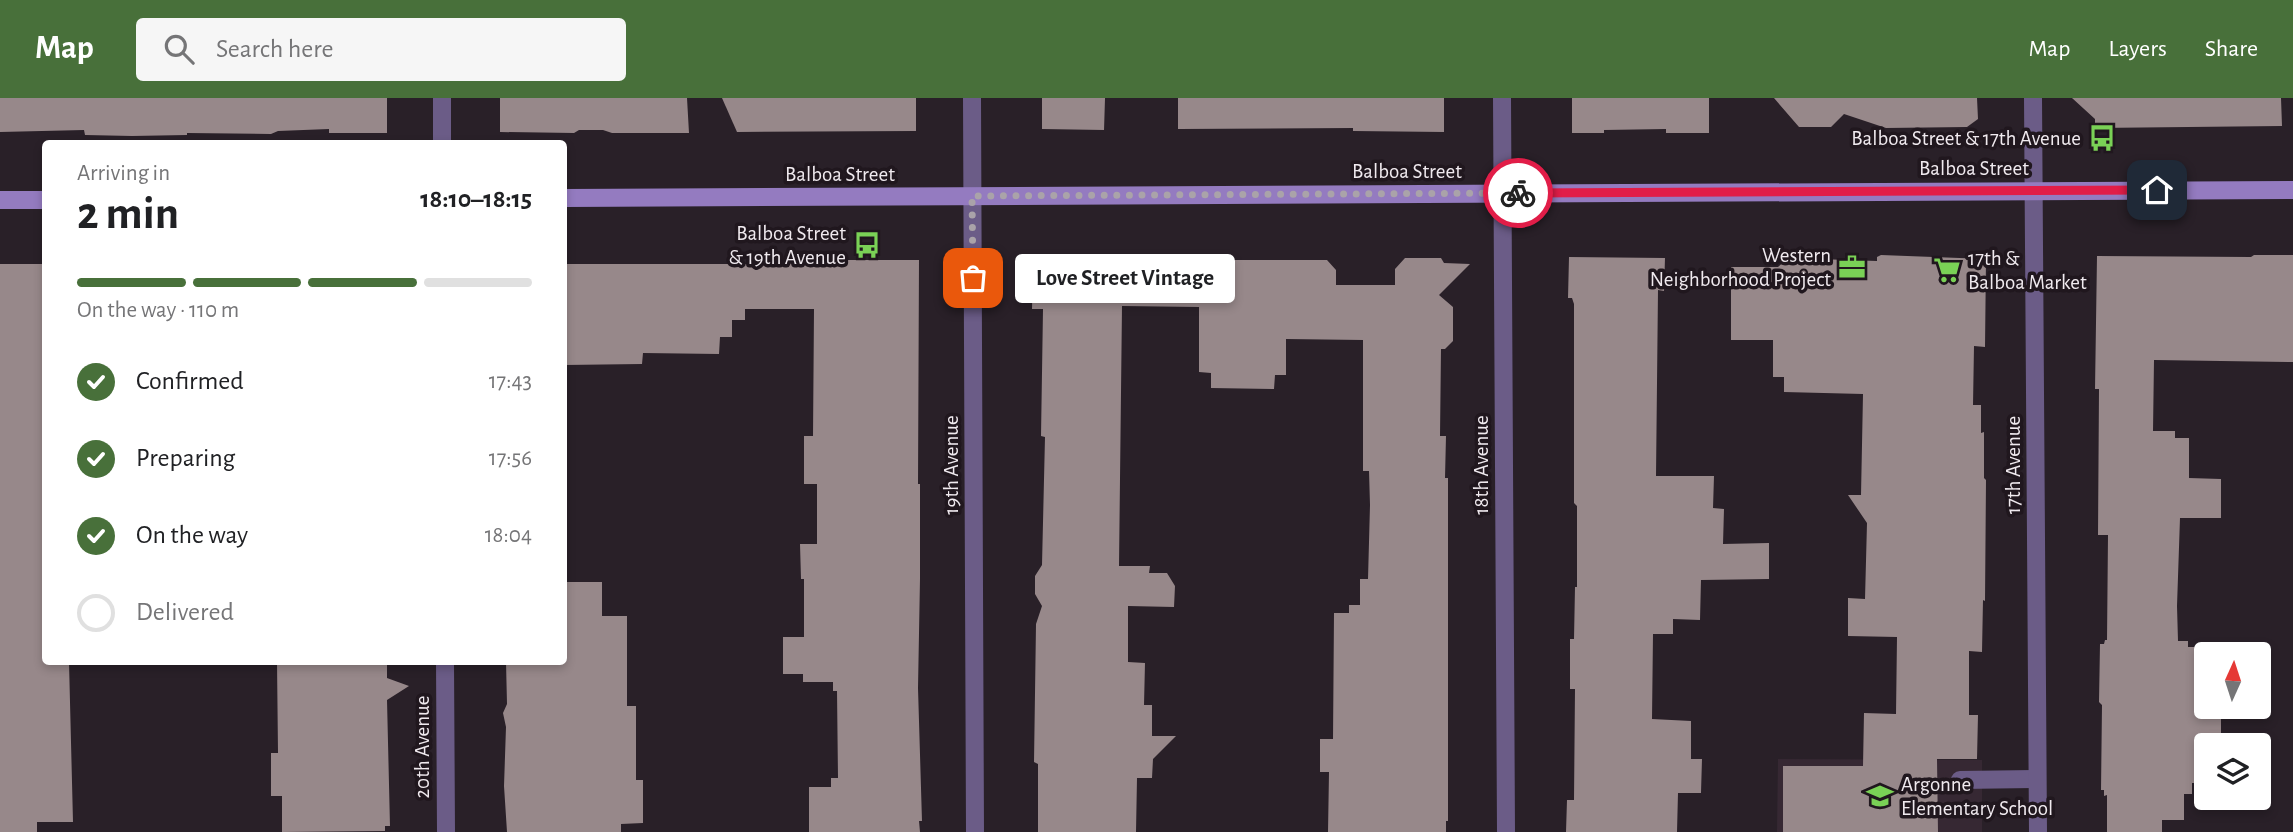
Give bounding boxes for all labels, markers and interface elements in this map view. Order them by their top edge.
search box [136,18,626,81]
icon: search [160,30,198,68]
text: Map [35,32,94,65]
text: Search here [216,36,334,62]
text: Map [2028,37,2070,61]
text: Layers [2108,37,2167,61]
text: Share [2205,37,2258,61]
bus stop icon: Balboa Street & 17th Avenue [2087,123,2117,153]
place label: Balboa Street & 17th Avenue [1851,128,2081,149]
courier [1483,158,1553,228]
street label: Balboa Street [1919,158,2029,179]
pin [2127,160,2187,220]
street label: Balboa Street [1352,161,1462,182]
text: Arriving in [77,162,170,185]
street label: Balboa Street [785,164,895,185]
icon: home [2138,171,2176,209]
icon: bike [1499,174,1537,212]
text: 18:10–18:15 [420,186,532,212]
text: 2 min [77,191,179,237]
place label: Balboa Street & 19th Avenue [729,223,846,268]
bus stop icon: Balboa Street & 19th Avenue [852,230,882,260]
place label: Western Neighborhood Project [1650,245,1831,290]
pin [943,248,1003,308]
place label: 17th & Balboa Market [1968,248,2087,293]
office icon: Western Neighborhood Project [1837,252,1867,282]
callout: Love Street Vintage [1015,254,1236,302]
supermarket icon: 17th & Balboa Market [1932,255,1962,285]
icon: bag [954,259,992,297]
text: Love Street Vintage [1036,267,1214,290]
text: On the way · 110 m [77,299,239,322]
icon: check [77,363,115,401]
text: Confirmed [136,368,244,394]
text: 17:43 [489,370,532,393]
street label: 19th Avenue [941,415,962,515]
street label: 18th Avenue [1471,415,1492,515]
street label: 17th Avenue [2003,416,2024,514]
icon: check [77,440,115,478]
text: Preparing [136,445,235,471]
text: 17:56 [489,447,532,470]
icon: check [77,517,115,555]
text: On the way [136,522,248,548]
text: 18:04 [485,524,532,547]
text: Delivered [136,599,234,625]
north arrow [2194,642,2272,719]
map controls [2194,642,2271,810]
street label: 20th Avenue [412,696,433,798]
button: layers [2194,733,2271,810]
place label: Argonne Elementary School [1901,774,2053,819]
school or university icon: Argonne Elementary School [1865,781,1895,811]

